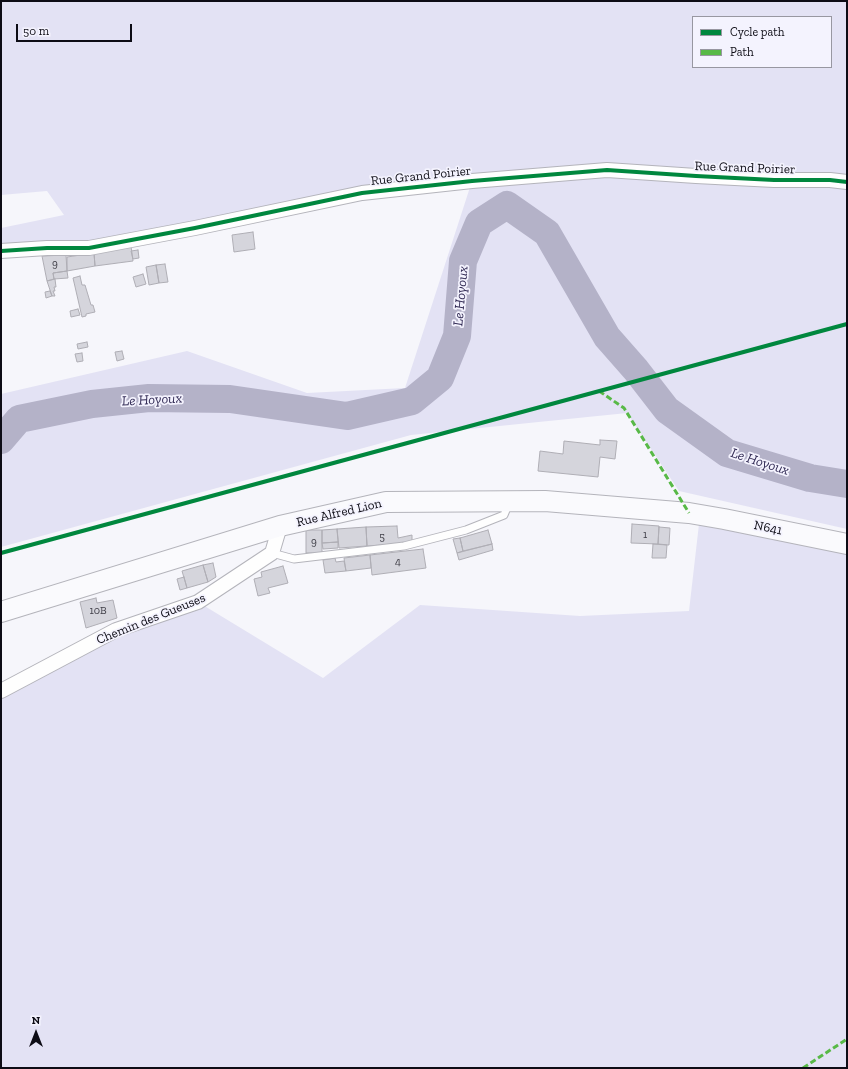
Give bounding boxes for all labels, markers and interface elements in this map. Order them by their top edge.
scale bar [18,16,134,42]
legend [692,16,832,68]
text: 50 m [23,24,49,38]
text: Cycle path [730,25,784,39]
text: Path [730,45,754,59]
street label: Rue Grand Poirier [694,158,796,178]
street label: Rue Grand Poirier [370,163,472,189]
house number: 9 [52,257,58,271]
water label: Le Hoyoux [450,265,472,327]
water label: Le Hoyoux [121,390,183,410]
water label: Le Hoyoux [729,445,791,479]
street label: Rue Alfred Lion [295,496,383,530]
street label: N641 [752,517,784,539]
house number: 1 [643,528,647,542]
house number: 5 [379,530,385,544]
house number: 9 [311,535,317,549]
house number: 4 [395,555,401,569]
street label: Chemin des Gueuses [94,590,208,648]
house number: 10B [89,604,107,618]
north arrow [16,1013,56,1053]
text: N [32,1014,40,1027]

